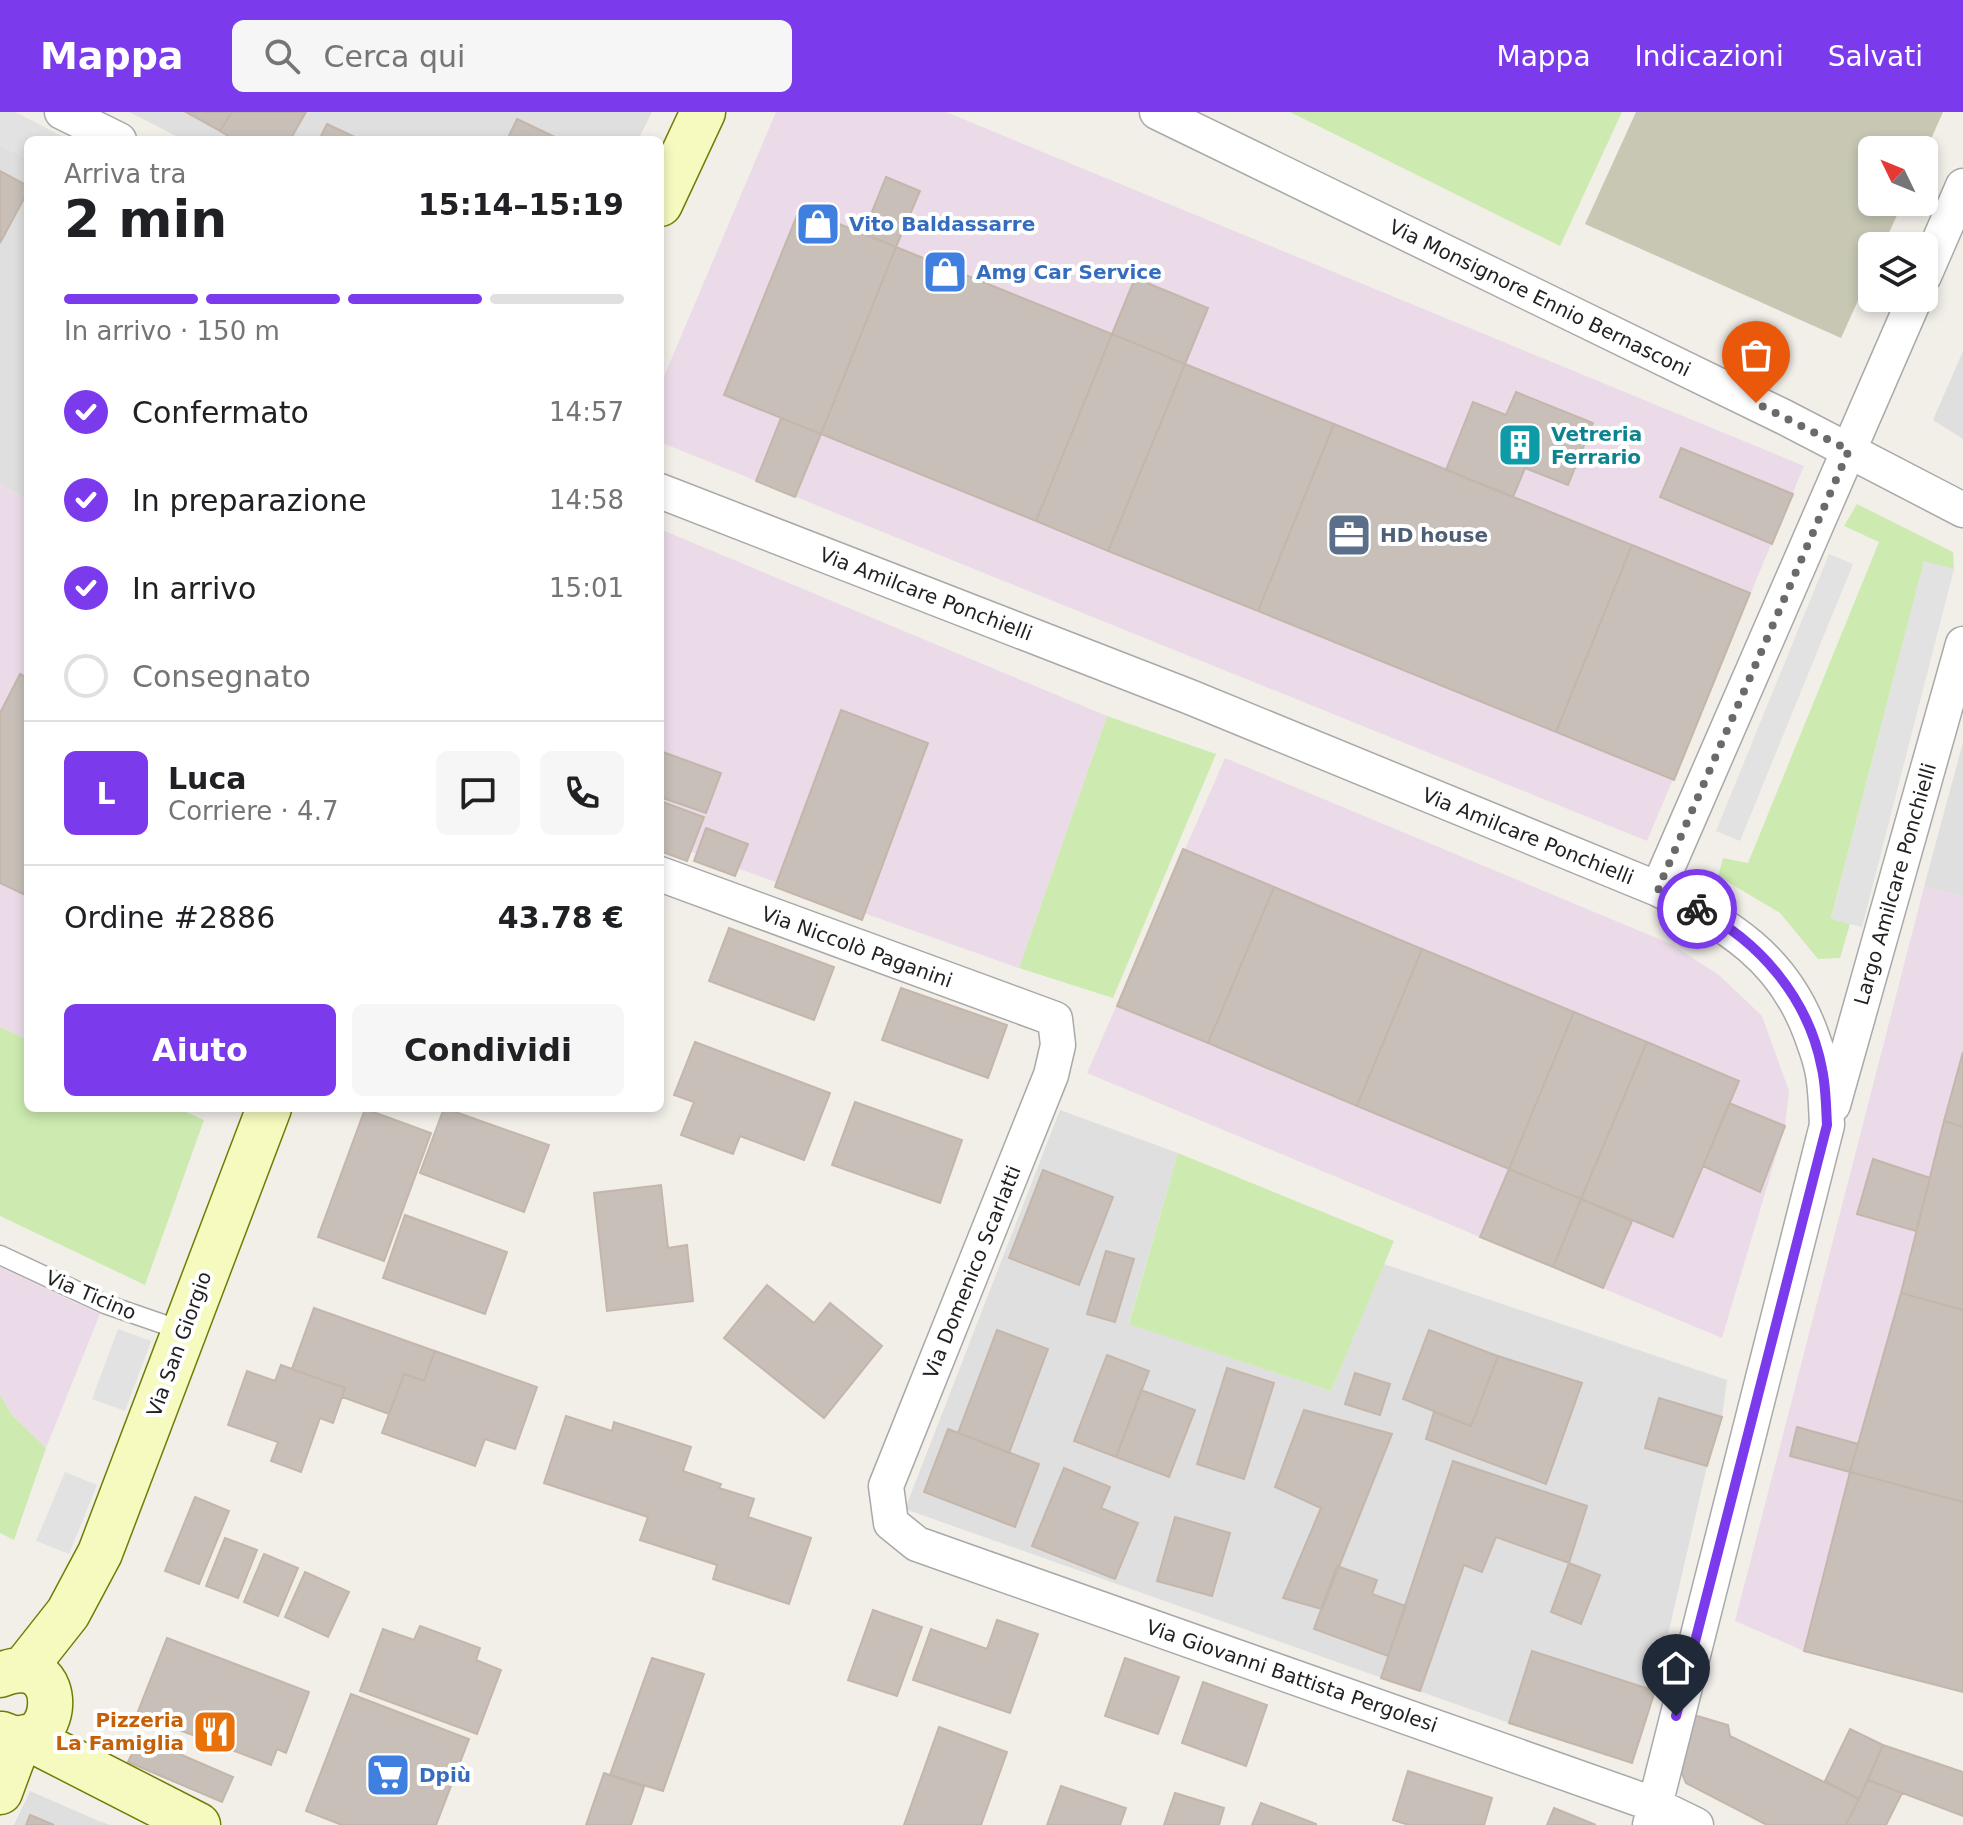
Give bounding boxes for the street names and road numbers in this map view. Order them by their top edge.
street label: Via Monsignore Ennio Bernasconi [1385,214,1695,382]
street label: Via Amilcare Ponchielli [816,542,1036,646]
street label: Largo Amilcare Ponchielli [1849,760,1941,1008]
street label: Via Amilcare Ponchielli [1419,783,1637,889]
street label: Via Niccolò Paganini [758,901,956,993]
street label: Via Domenico Scarlatti [918,1162,1026,1382]
street label: Via Ticino [42,1265,140,1325]
street label: Via San Giorgio [142,1268,216,1420]
street label: Via Giovanni Battista Pergolesi [1143,1615,1441,1737]

